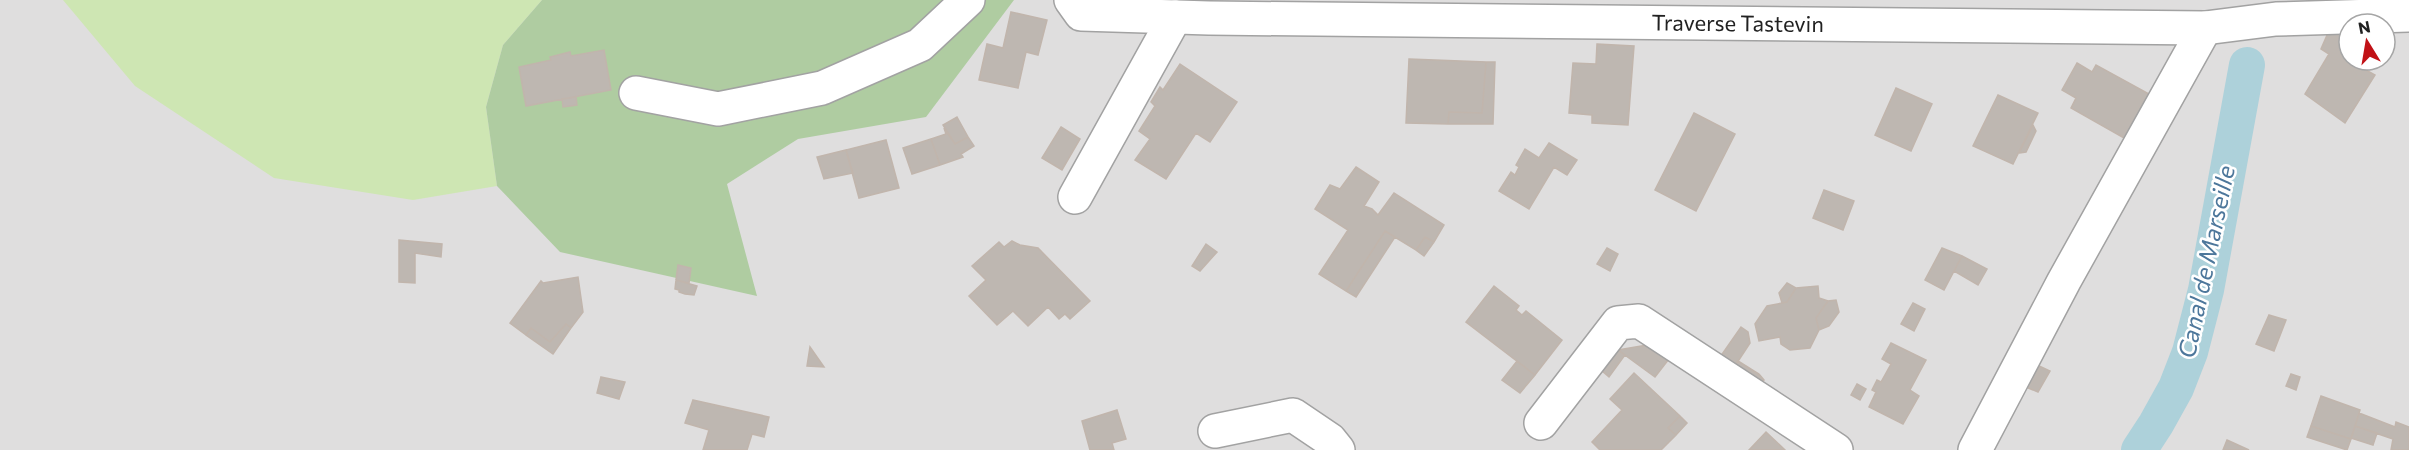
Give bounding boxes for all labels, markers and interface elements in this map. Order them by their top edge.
street label: Traverse Tastevin [1651,8,1824,37]
north arrow [2337,12,2397,72]
text: N [2356,16,2372,37]
water label: Canal de Marseille [2171,162,2240,361]

